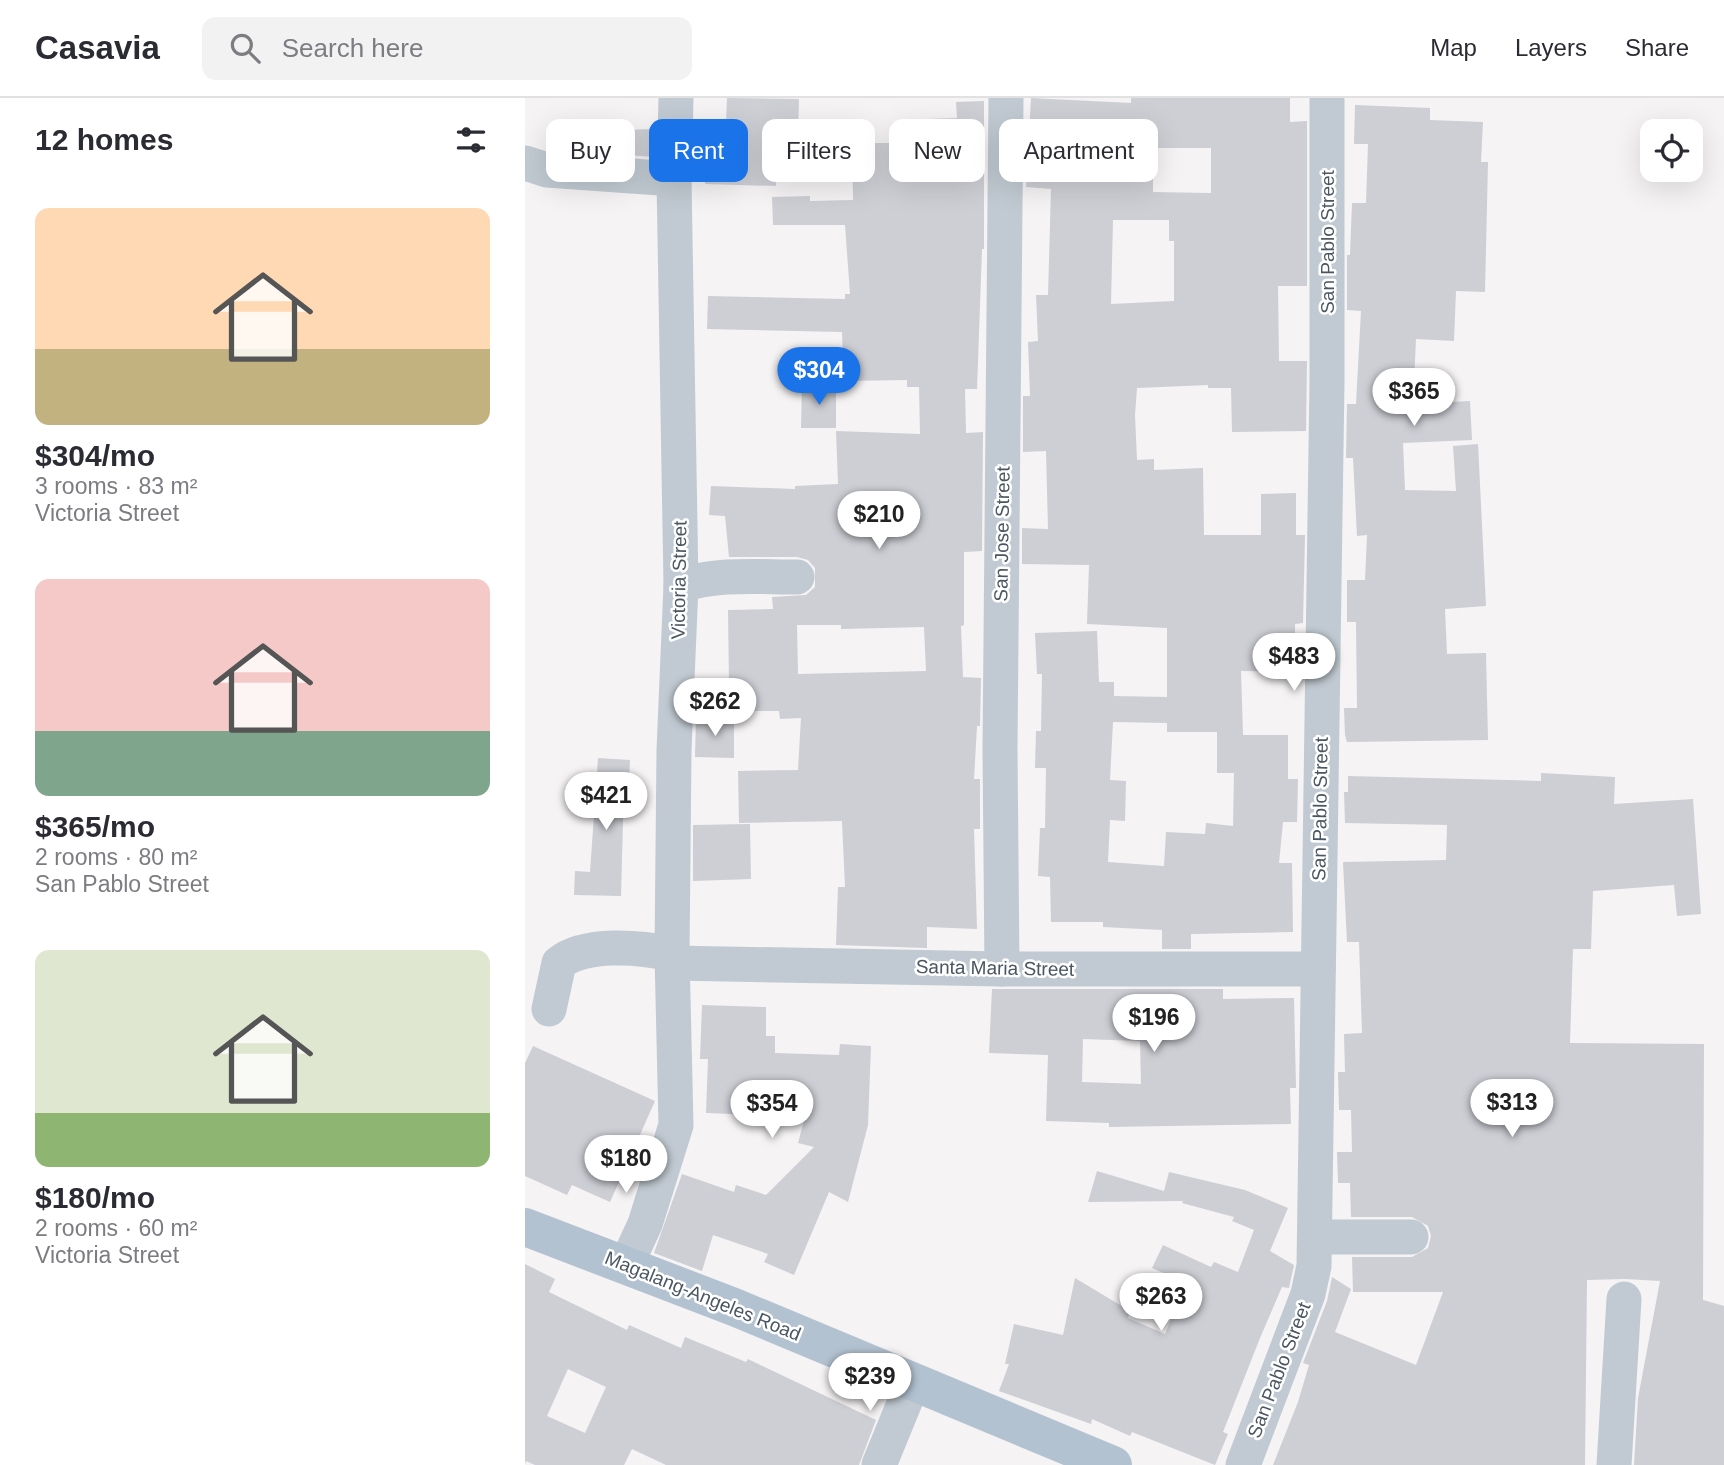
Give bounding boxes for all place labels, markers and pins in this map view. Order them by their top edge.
pin: $304 [778,348,860,407]
pin: $365 [1373,368,1455,428]
pin: $210 [838,491,920,551]
pin: $483 [1253,634,1335,693]
pin: $262 [674,678,756,738]
pin: $421 [565,772,647,832]
pin: $196 [1113,995,1195,1054]
pin: $354 [731,1080,813,1140]
pin: $313 [1471,1080,1553,1139]
pin: $180 [585,1136,667,1195]
pin: $263 [1120,1274,1202,1333]
pin: $239 [829,1354,911,1413]

